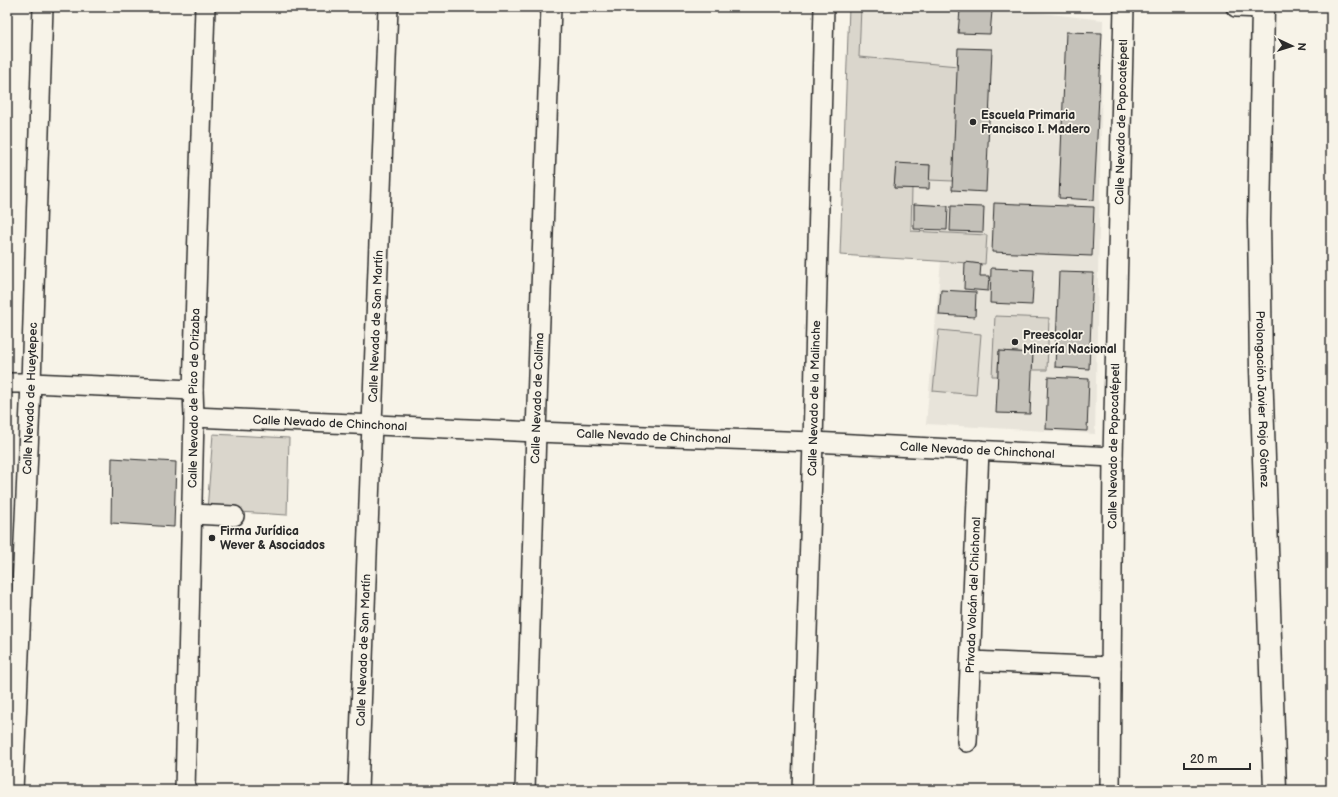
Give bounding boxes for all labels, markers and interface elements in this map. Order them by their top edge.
north arrow [1272,26,1312,66]
street label: Calle Nevado de Popocatépetl [1112,39,1131,205]
text: N [1295,42,1308,51]
place label: Escuela Primaria Francisco I. Madero [981,108,1090,137]
marker: Escuela Primaria Francisco I. Madero [968,117,978,127]
street label: Calle Nevado de San Martín [365,250,386,403]
street label: Calle Nevado de Pico de Orizaba [185,308,203,488]
street label: Prolongación Javier Rojo Gómez [1253,310,1272,488]
street label: Calle Nevado de la Malinche [804,320,824,476]
street label: Calle Nevado de Hueytepec [19,322,40,475]
place label: Preescolar Minería Nacional [1023,328,1117,357]
street label: Calle Nevado de Colima [528,332,547,464]
marker: Preescolar Minería Nacional [1010,337,1020,347]
street label: Calle Nevado de Popocatépetl [1105,363,1123,529]
street label: Calle Nevado de Chinchonal [252,412,407,434]
street label: Calle Nevado de Chinchonal [576,426,731,447]
street label: Calle Nevado de Chinchonal [900,439,1055,462]
street label: Privada Volcán del Chichonal [962,517,984,674]
place label: Firma Jurídica Wever & Asociados [220,524,325,553]
marker: Firma Jurídica Wever & Asociados [207,533,217,543]
street label: Calle Nevado de San Martín [353,573,374,727]
scale bar [1184,745,1250,771]
text: 20 m [1190,752,1217,767]

